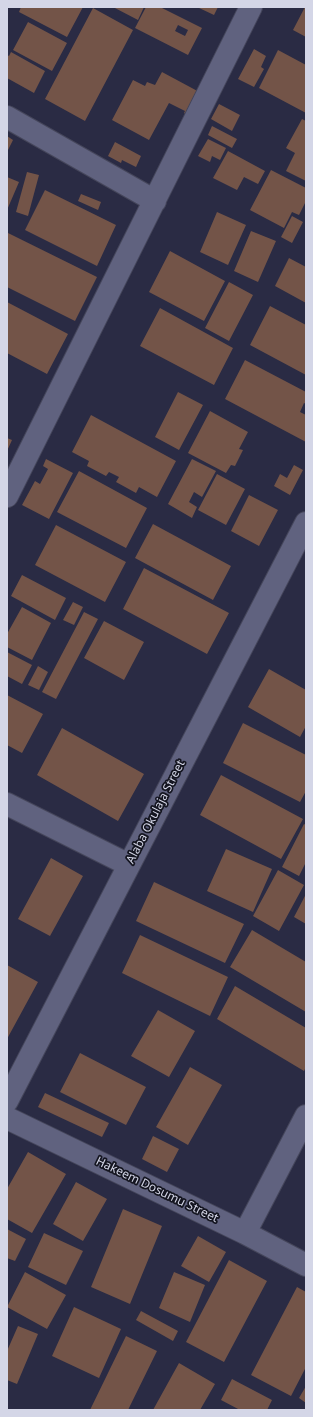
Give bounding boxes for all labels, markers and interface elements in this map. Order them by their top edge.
street label: Alaba Okulaja Street [124,758,188,866]
street label: Hakeem Dosumu Street [93,1154,221,1226]

